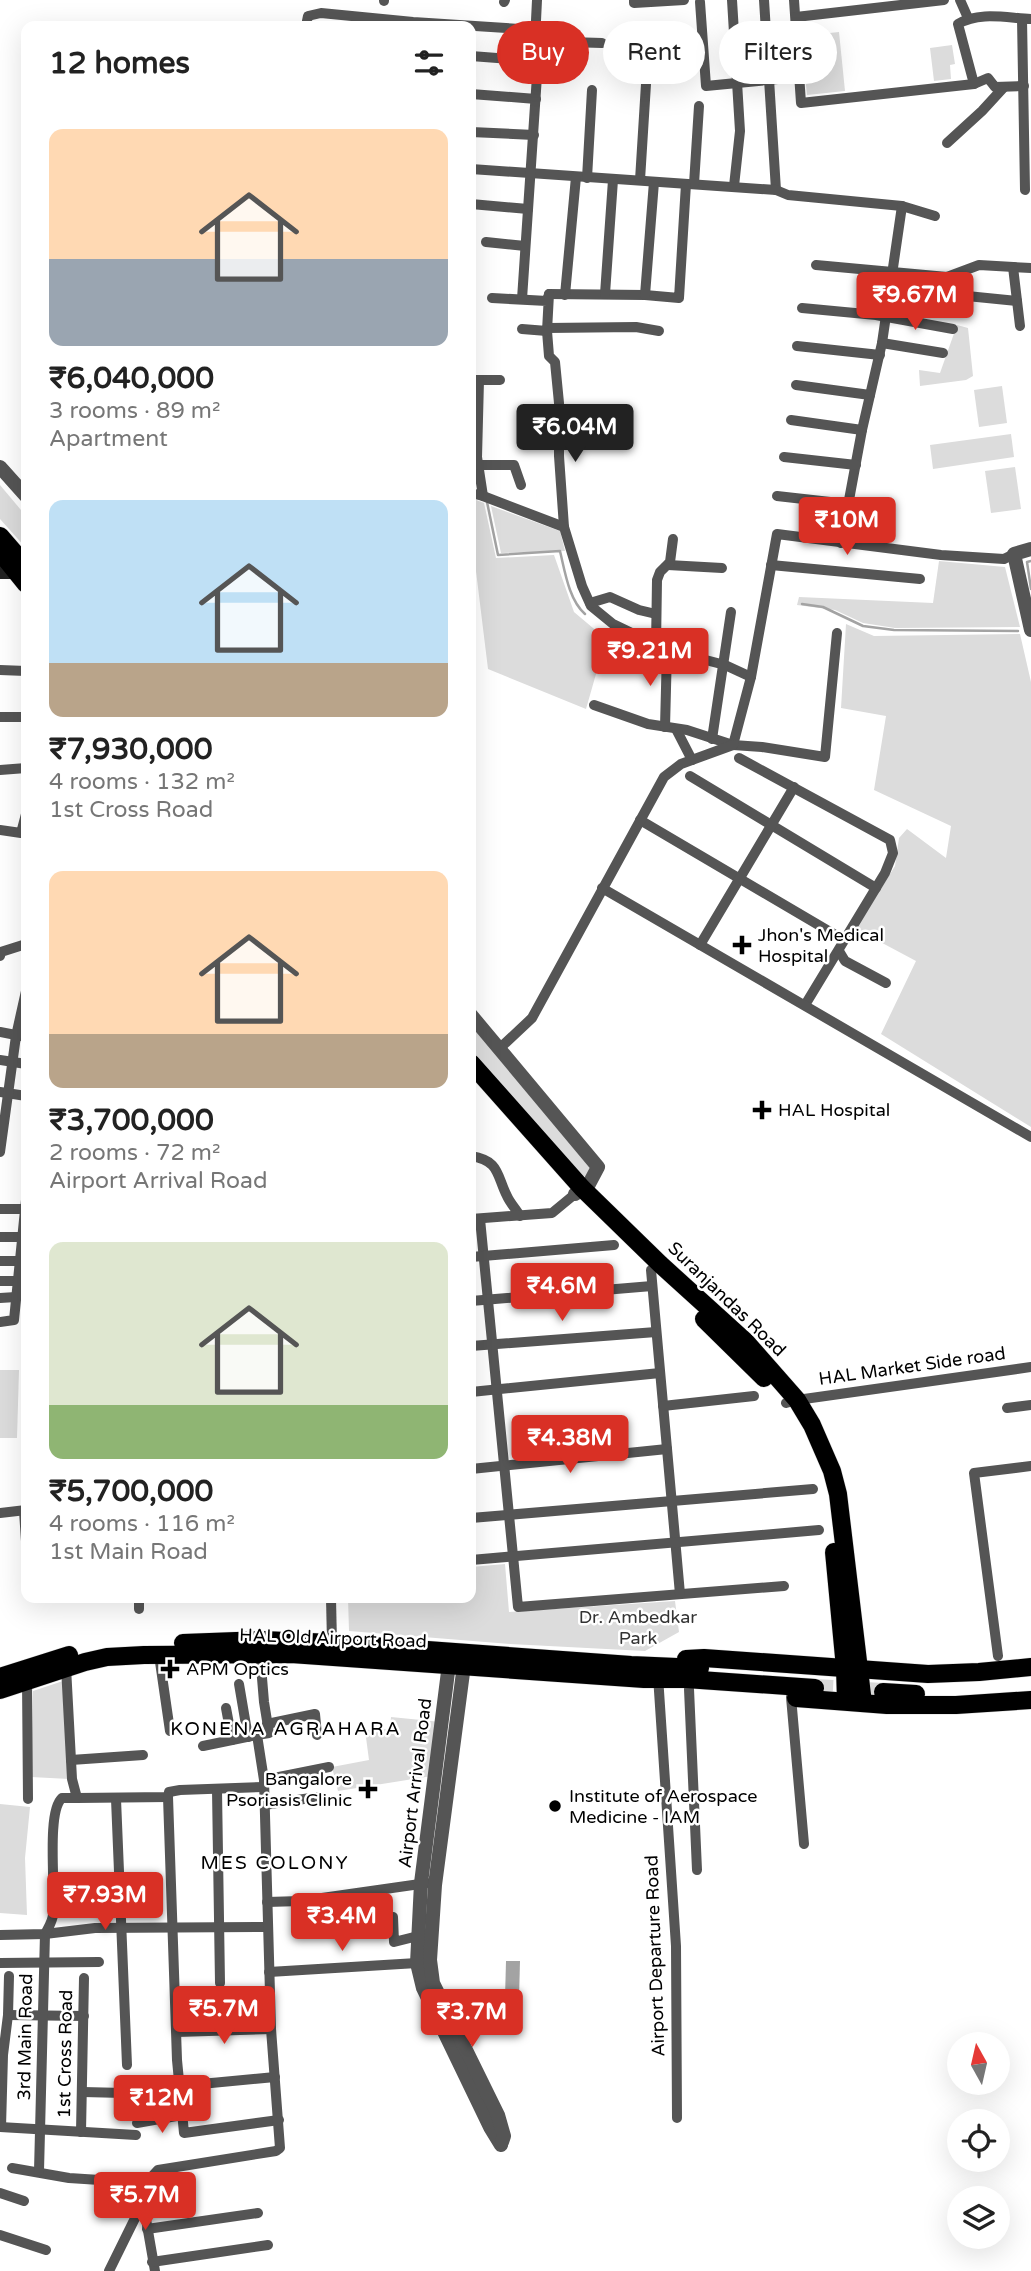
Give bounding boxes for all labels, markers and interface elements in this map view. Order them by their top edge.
chip: Buy [497,21,589,84]
chip: Rent [603,21,705,84]
chip: Filters [719,21,837,84]
icon: filters [410,44,448,82]
text: 12 homes [49,45,190,82]
icon: home [186,174,312,300]
pin: ₹9.67M [858,272,972,332]
text: ₹9.67M [873,281,958,309]
text: ₹6,040,000 [49,360,214,397]
text: 3 rooms · 89 m² [49,397,220,425]
pin: ₹6.04M [518,405,632,464]
text: ₹6.04M [533,413,618,441]
text: Apartment [49,425,168,453]
pin: ₹10M [806,498,888,557]
text: ₹10M [815,506,879,534]
icon: home [186,545,312,671]
pin: ₹9.21M [593,628,707,688]
text: ₹9.21M [608,637,693,665]
text: ₹7,930,000 [49,731,213,768]
text: 4 rooms · 132 m² [49,768,235,796]
text: 1st Cross Road [49,796,213,824]
icon: home [186,916,312,1042]
place label: Jhon's Medical Hospital [758,924,884,967]
marker: Jhon's Medical Hospital [732,935,752,955]
place label: HAL Hospital [778,1099,890,1121]
marker: HAL Hospital [752,1100,772,1120]
text: ₹3,700,000 [49,1102,214,1139]
text: 2 rooms · 72 m² [49,1139,220,1167]
text: Airport Arrival Road [49,1167,267,1195]
street label: Suranjandas Road [663,1237,791,1361]
pin: ₹4.6M [513,1264,611,1323]
text: ₹4.6M [527,1272,597,1300]
icon: home [186,1287,312,1413]
street label: HAL Market Side road [817,1342,1007,1390]
pin: ₹4.38M [513,1416,627,1475]
text: ₹4.38M [528,1424,613,1452]
text: ₹5,700,000 [49,1473,213,1510]
text: 4 rooms · 116 m² [49,1510,235,1538]
text: 1st Main Road [49,1538,208,1566]
park label: Dr. Ambedkar Park [579,1606,697,1649]
street label: HAL Old Airport Road [239,1624,427,1652]
place label: APM Optics [186,1658,289,1680]
marker: APM Optics [160,1659,180,1679]
street label: Airport Arrival Road [394,1697,436,1869]
district label: KONENA AGRAHARA [170,1718,402,1740]
place label: Bangalore Psoriasis Clinic [226,1768,352,1811]
marker: Bangalore Psoriasis Clinic [358,1779,378,1799]
place label: Institute of Aerospace Medicine - IAM [569,1785,758,1828]
marker: Institute of Aerospace Medicine - IAM [547,1798,563,1814]
district label: MES COLONY [200,1852,350,1874]
street label: Airport Departure Road [640,1855,670,2057]
pin: ₹7.93M [48,1872,162,1932]
text: ₹7.93M [63,1881,147,1909]
pin: ₹3.4M [293,1894,391,1953]
text: ₹3.4M [307,1902,377,1930]
street label: 3rd Main Road [13,1973,37,2101]
pin: ₹5.7M [175,1986,273,2046]
street label: 1st Cross Road [53,1990,77,2118]
pin: ₹3.7M [423,1990,521,2049]
text: ₹5.7M [189,1995,259,2023]
text: ₹3.7M [437,1998,507,2026]
north arrow [947,2032,1010,2095]
map controls [947,2032,1010,2249]
pin: ₹12M [121,2076,203,2135]
text: ₹12M [130,2084,194,2112]
button: locate [947,2109,1010,2172]
pin: ₹5.7M [96,2172,194,2232]
text: ₹5.7M [110,2181,180,2209]
button: layers [947,2186,1010,2249]

